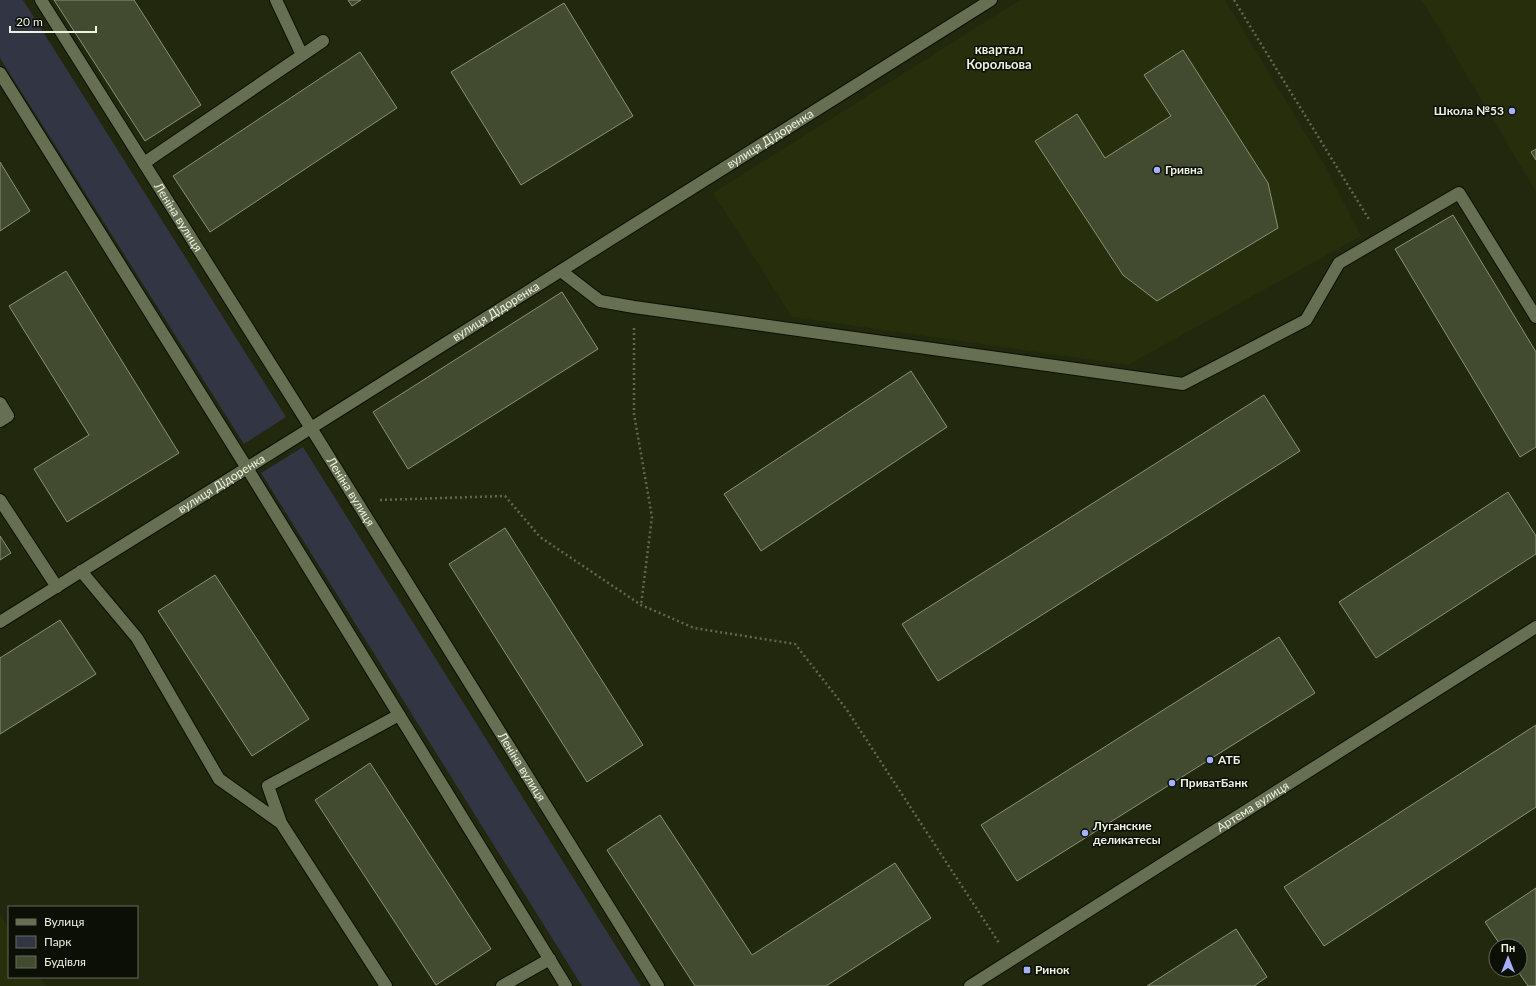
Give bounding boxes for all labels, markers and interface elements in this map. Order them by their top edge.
scale bar [10,8,96,34]
text: 20 m [16,14,43,29]
district label: квартал Корольова [966,41,1032,72]
place label: Школа №53 [1434,103,1504,118]
street label: вулиця Дідоренка [723,106,816,172]
marker: Школа №53 [1507,106,1517,116]
place label: Гривна [1165,162,1203,177]
marker: Гривна [1152,165,1162,175]
street label: Леніна вулиця [151,179,206,255]
street label: вулиця Дідоренка [449,278,542,344]
street label: вулиця Дідоренка [175,451,268,516]
street label: Леніна вулиця [323,453,378,529]
street label: Леніна вулиця [494,728,549,804]
place label: АТБ [1217,752,1241,767]
marker: АТБ [1205,755,1215,765]
place label: ПриватБанк [1180,775,1248,790]
marker: ПриватБанк [1167,778,1177,788]
street label: Артема вулиця [1214,778,1292,835]
place label: Луганские деликатесы [1092,818,1161,847]
marker: Луганские деликатесы [1080,828,1090,838]
legend [8,906,138,978]
text: Вулиця [44,914,84,929]
text: Парк [44,934,72,949]
north arrow [1488,938,1528,978]
text: Пн [1501,941,1515,954]
text: Будівля [44,954,86,969]
place label: Ринок [1035,962,1070,977]
marker: Ринок [1022,965,1032,975]

